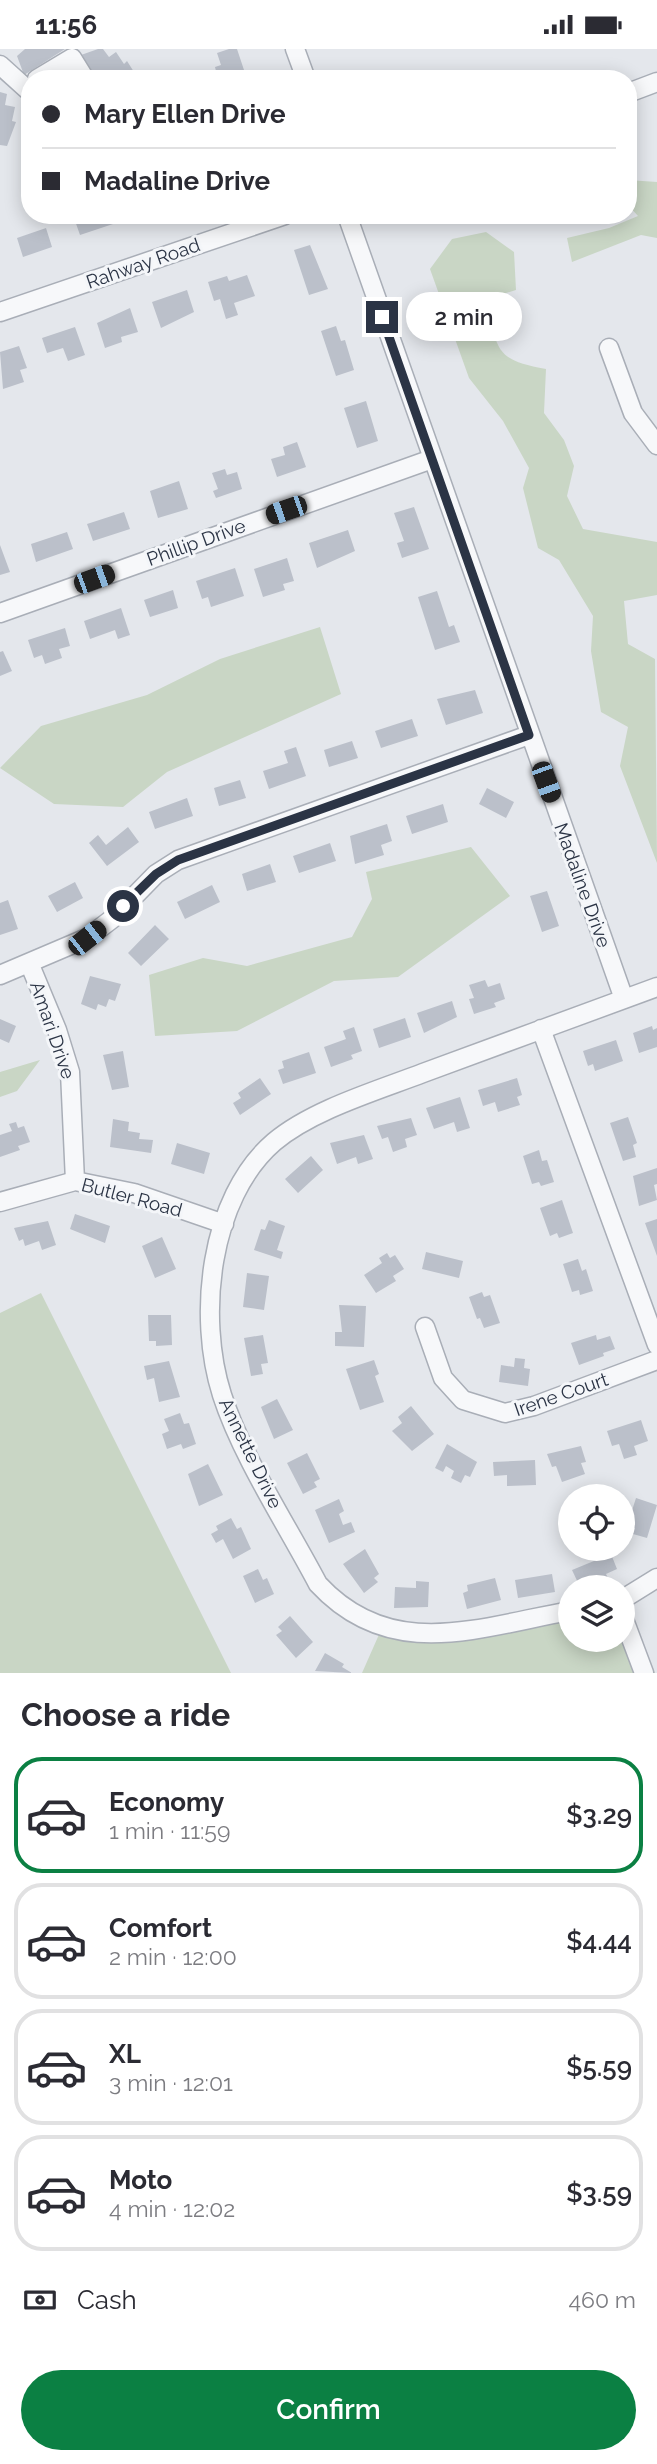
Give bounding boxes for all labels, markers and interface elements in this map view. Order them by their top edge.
text: 11:56 [35,10,97,40]
text: Mary Ellen Drive [84,99,285,129]
text: Madaline Drive [84,166,270,196]
street label: Rahway Road [83,233,203,293]
callout: 2 min [406,293,522,341]
route end [366,301,398,333]
text: 2 min [435,303,493,330]
car [263,493,310,527]
street label: Phillip Drive [144,514,248,570]
car [71,562,118,596]
car [529,759,564,805]
street label: Madaline Drive [550,820,616,950]
route start [107,890,139,922]
car [64,917,111,959]
street label: Amari Drive [26,978,80,1082]
street label: Butler Road [79,1173,185,1221]
street label: Irene Court [511,1367,611,1420]
street label: Annette Drive [215,1394,287,1512]
map controls [558,1484,635,1652]
button: locate [558,1484,635,1561]
button: layers [558,1575,635,1652]
text: Choose a ride [21,1696,230,1733]
icon: car [25,1784,88,1847]
text: Economy [109,1787,224,1817]
text: $3.29 [566,1800,632,1830]
text: 1 min · 11:59 [109,1817,230,1844]
icon: car [25,1910,88,1973]
text: Comfort [109,1913,212,1943]
text: $4.44 [566,1926,632,1956]
text: 2 min · 12:00 [109,1943,237,1970]
icon: car [25,2036,88,2099]
text: XL [109,2039,141,2069]
text: $5.59 [566,2052,632,2082]
text: 3 min · 12:01 [109,2069,233,2096]
icon: car [25,2162,88,2225]
text: Moto [109,2165,172,2195]
text: $3.59 [566,2178,632,2208]
text: 4 min · 12:02 [109,2195,235,2222]
icon: cash [21,2281,59,2319]
text: Cash [77,2285,137,2315]
text: 460 m [568,2286,636,2313]
button: Confirm [21,2370,636,2450]

